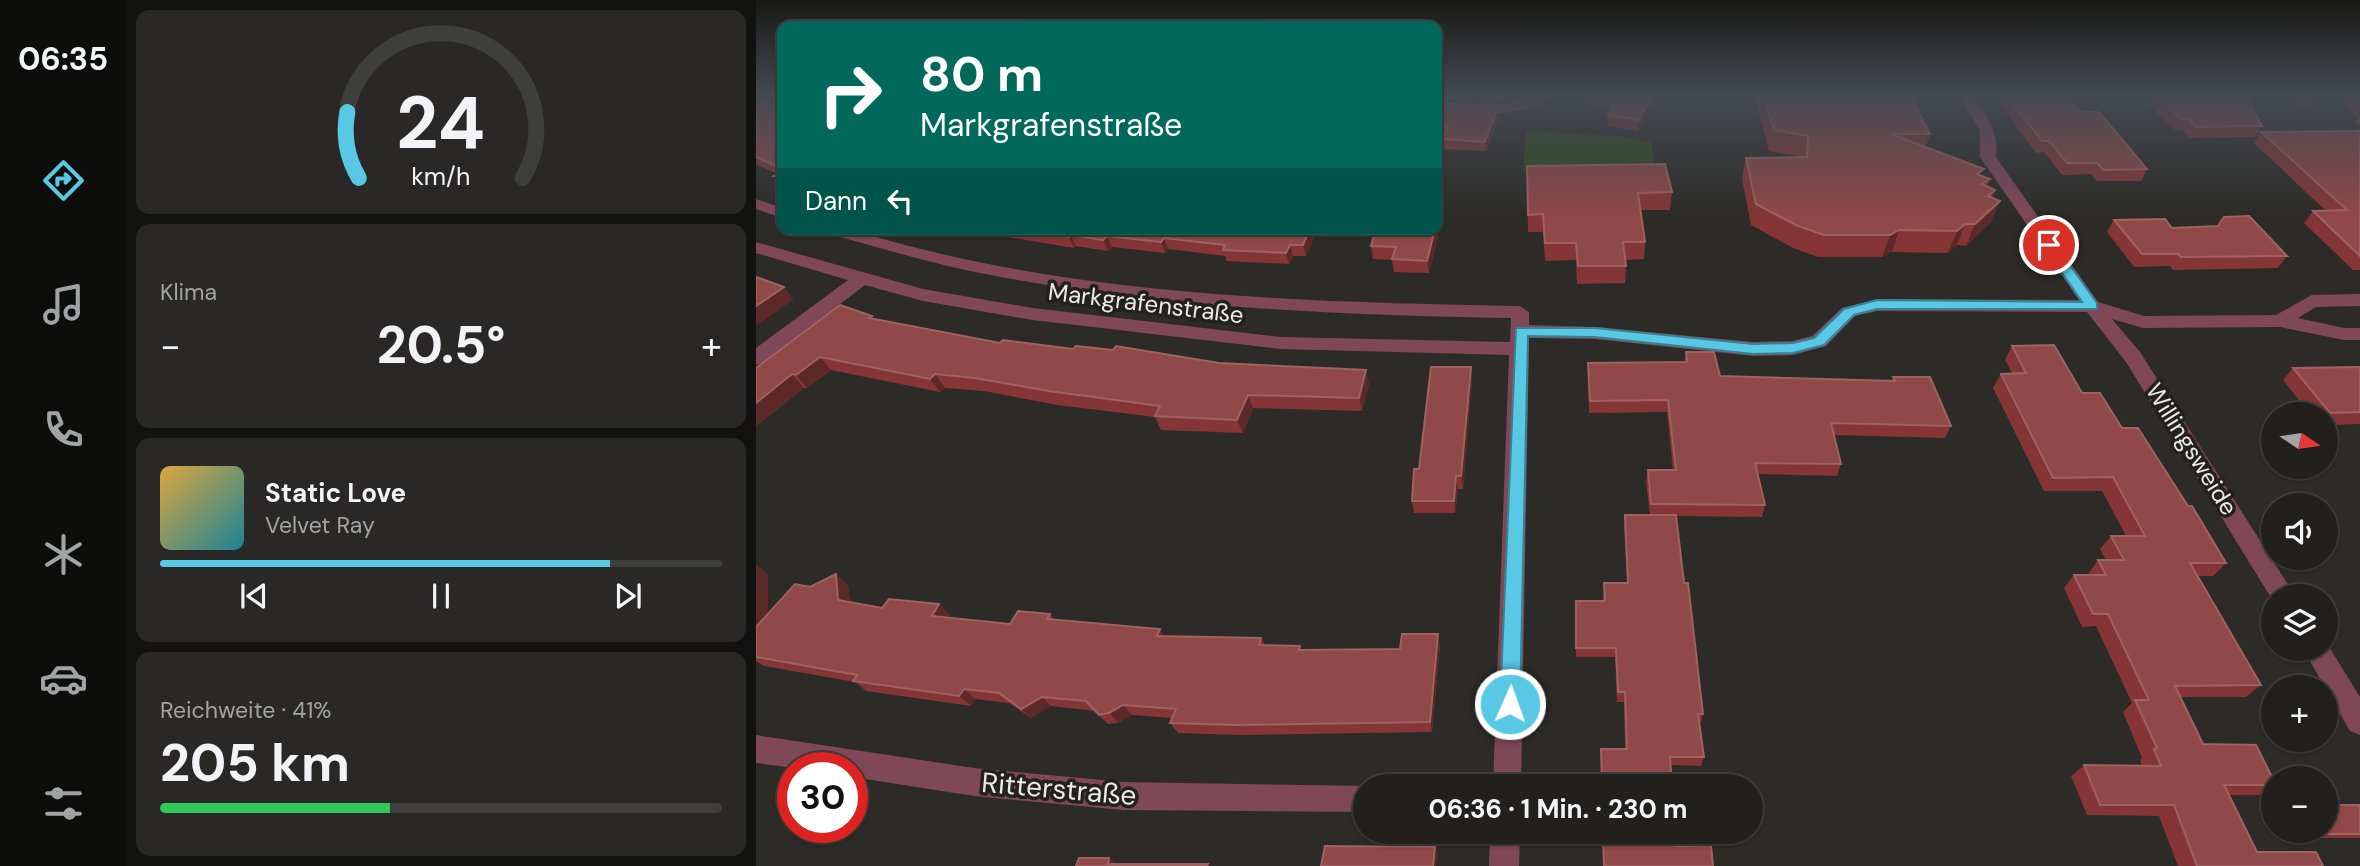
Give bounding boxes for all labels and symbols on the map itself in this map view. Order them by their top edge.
pin [2019,215,2079,275]
street label: Markgrafenstraße [1047,276,1245,330]
street label: Willingsweide [2139,377,2245,521]
north arrow [2261,402,2338,480]
position arrow [1473,667,1547,741]
speed limit sign: 30 [777,752,868,843]
street label: Ritterstraße [980,764,1138,814]

